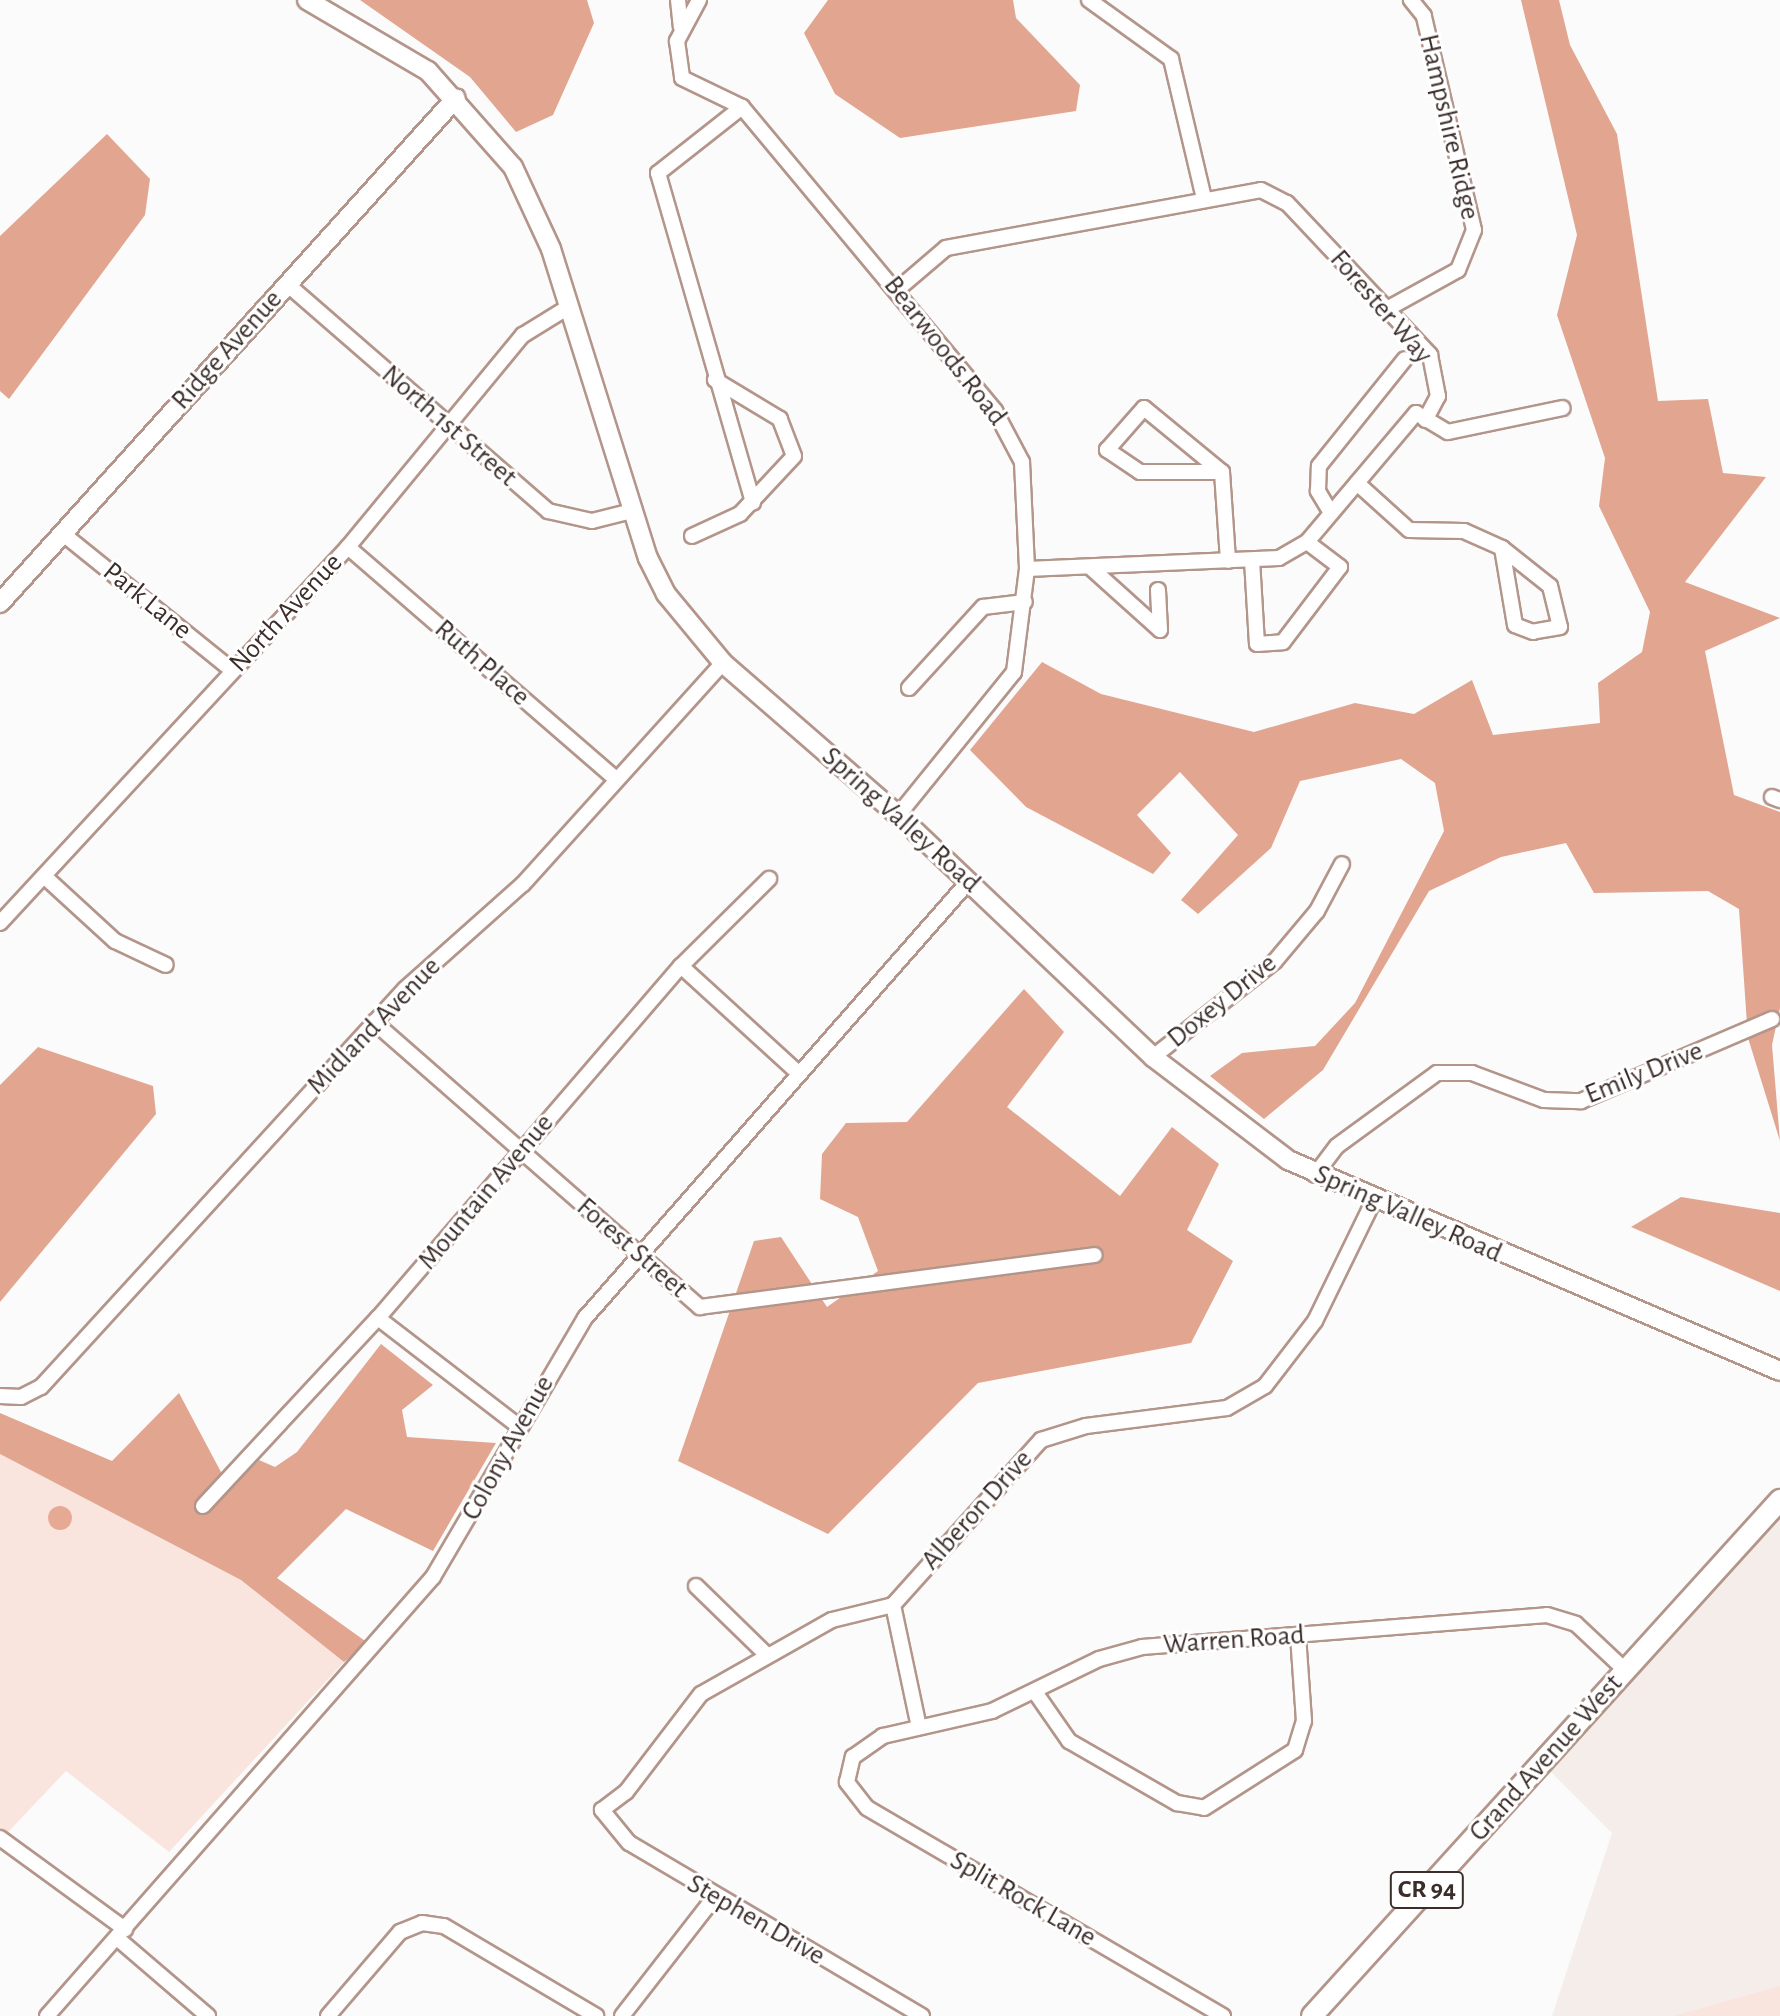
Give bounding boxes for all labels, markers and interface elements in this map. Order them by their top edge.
street label: Hampshire Ridge [1411,31,1487,223]
street label: Forester Way [1322,243,1440,371]
street label: Bearwoods Road [876,269,1014,433]
street label: Ridge Avenue [164,283,290,417]
street label: North 1st Street [374,358,524,494]
street label: North Avenue [222,546,350,680]
street label: Park Lane [96,555,198,647]
street label: Ruth Place [427,612,537,714]
street label: Spring Valley Road [815,740,987,900]
street label: Doxey Drive [1161,947,1283,1055]
street label: Midland Avenue [300,950,448,1102]
street label: Emily Drive [1580,1034,1708,1112]
street label: Mountain Avenue [411,1107,561,1277]
street label: Spring Valley Road [1309,1158,1507,1270]
street label: Forest Street [570,1191,694,1305]
street label: Colony Avenue [454,1370,562,1526]
street label: Alberon Drive [914,1443,1040,1577]
street label: Warren Road [1162,1618,1306,1662]
street label: Grand Avenue West [1462,1667,1630,1849]
street label: Split Rock Lane [944,1844,1102,1954]
street label: Stephen Drive [681,1867,831,1973]
road number: CR 94 [1389,1868,1465,1912]

